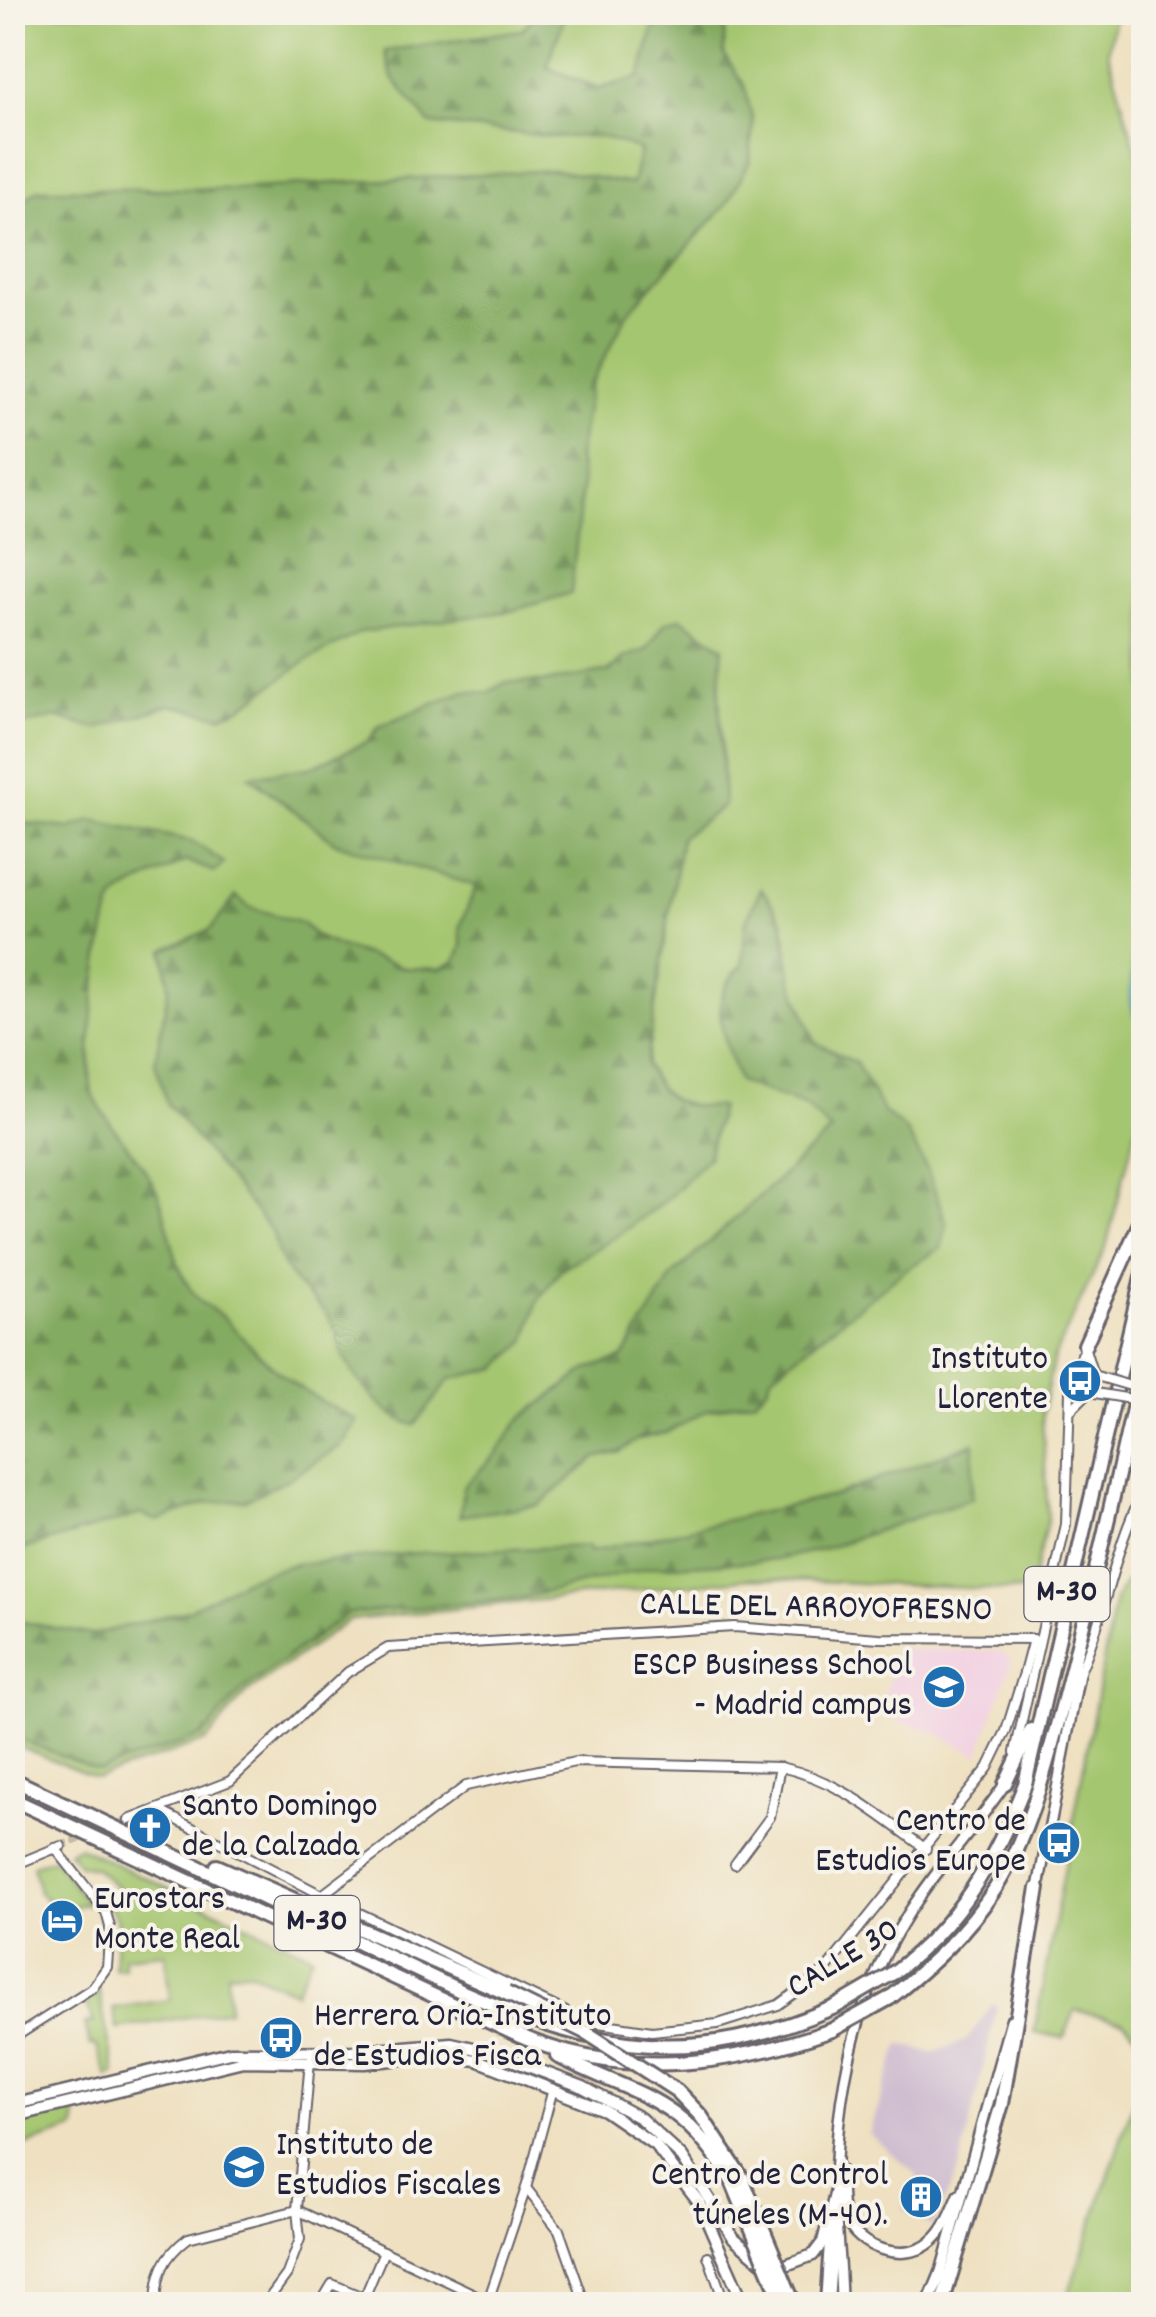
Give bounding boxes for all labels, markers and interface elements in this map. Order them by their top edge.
place label: Instituto Llorente [930,1336,1048,1426]
bus stop icon: Instituto Llorente [1057,1358,1103,1404]
road number: M-30 [1024,1567,1110,1621]
street label: CALLE DEL ARROYOFRESNO [639,1581,993,1637]
place label: ESCP Business School - Madrid campus [633,1642,912,1732]
school or university icon: ESCP Business School - Madrid campus [921,1664,967,1710]
place label: Santo Domingo de la Calzada [182,1783,378,1873]
place label: Centro de Estudios Europe [815,1798,1026,1888]
church icon: Santo Domingo de la Calzada [127,1805,173,1851]
bus stop icon: Centro de Estudios Europe [1036,1820,1082,1866]
place label: Eurostars Monte Real [94,1876,240,1966]
road number: M-30 [274,1896,360,1950]
hotel icon: Eurostars Monte Real [39,1898,85,1944]
street label: CALLE 30 [778,1907,910,2013]
place label: Herrera Oria-Instituto de Estudios Fisca [314,1993,612,2083]
bus stop icon: Herrera Oria-Instituto de Estudios Fisca [258,2015,304,2061]
place label: Instituto de Estudios Fiscales [276,2122,501,2212]
school or university icon: Instituto de Estudios Fiscales [221,2144,267,2190]
place label: Centro de Control túneles (M-40). [651,2152,888,2242]
building icon: Centro de Control túneles (M-40). [898,2174,944,2220]

